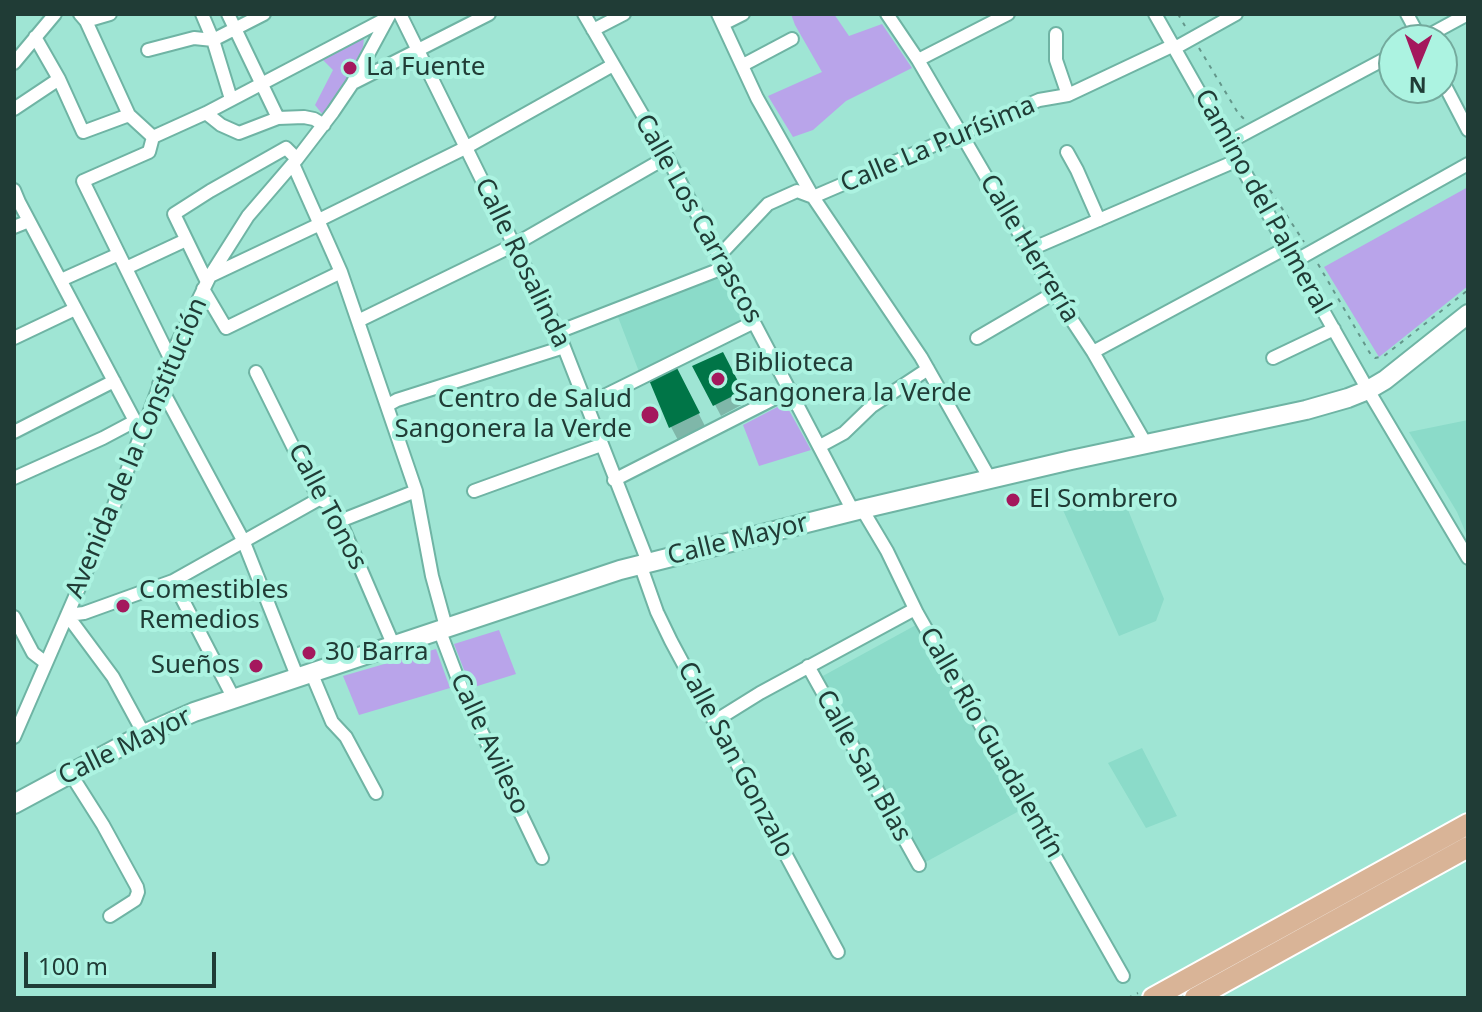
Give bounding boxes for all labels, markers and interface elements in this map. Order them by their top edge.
north arrow [1378,24,1458,104]
place label: La Fuente [366,52,485,84]
marker: La Fuente [341,59,359,77]
text: N [1408,71,1427,101]
street label: Camino del Palmeral [1187,84,1337,320]
street label: Calle La Purísima [836,90,1040,200]
street label: Calle Los Carrascos [628,109,768,329]
street label: Calle Herrería [973,169,1085,329]
street label: Calle Rosalinda [467,173,577,353]
street label: Avenida de la Constitución [59,293,215,603]
place label: Biblioteca Sangonera la Verde [734,348,972,410]
marker: Biblioteca Sangonera la Verde [709,370,727,388]
place label: Centro de Salud Sangonera la Verde [394,384,632,446]
marker: Centro de Salud Sangonera la Verde [639,404,661,426]
street label: Calle Tonos [281,439,373,575]
place label: El Sombrero [1029,484,1178,516]
marker: El Sombrero [1004,491,1022,509]
street label: Calle Mayor [664,507,812,573]
place label: Comestibles Remedios [139,575,288,636]
marker: Comestibles Remedios [114,597,132,615]
street label: Calle Río Guadalentín [912,622,1070,864]
place label: 30 Barra [325,637,429,669]
marker: 30 Barra [300,644,318,662]
place label: Sueños [151,650,240,682]
marker: Sueños [247,657,265,675]
street label: Calle San Gonzalo [670,657,800,863]
street label: Calle Avileso [443,669,535,819]
street label: Calle San Blas [809,685,917,847]
street label: Calle Mayor [54,701,196,793]
scale bar [28,936,220,986]
text: 100 m [38,949,108,982]

